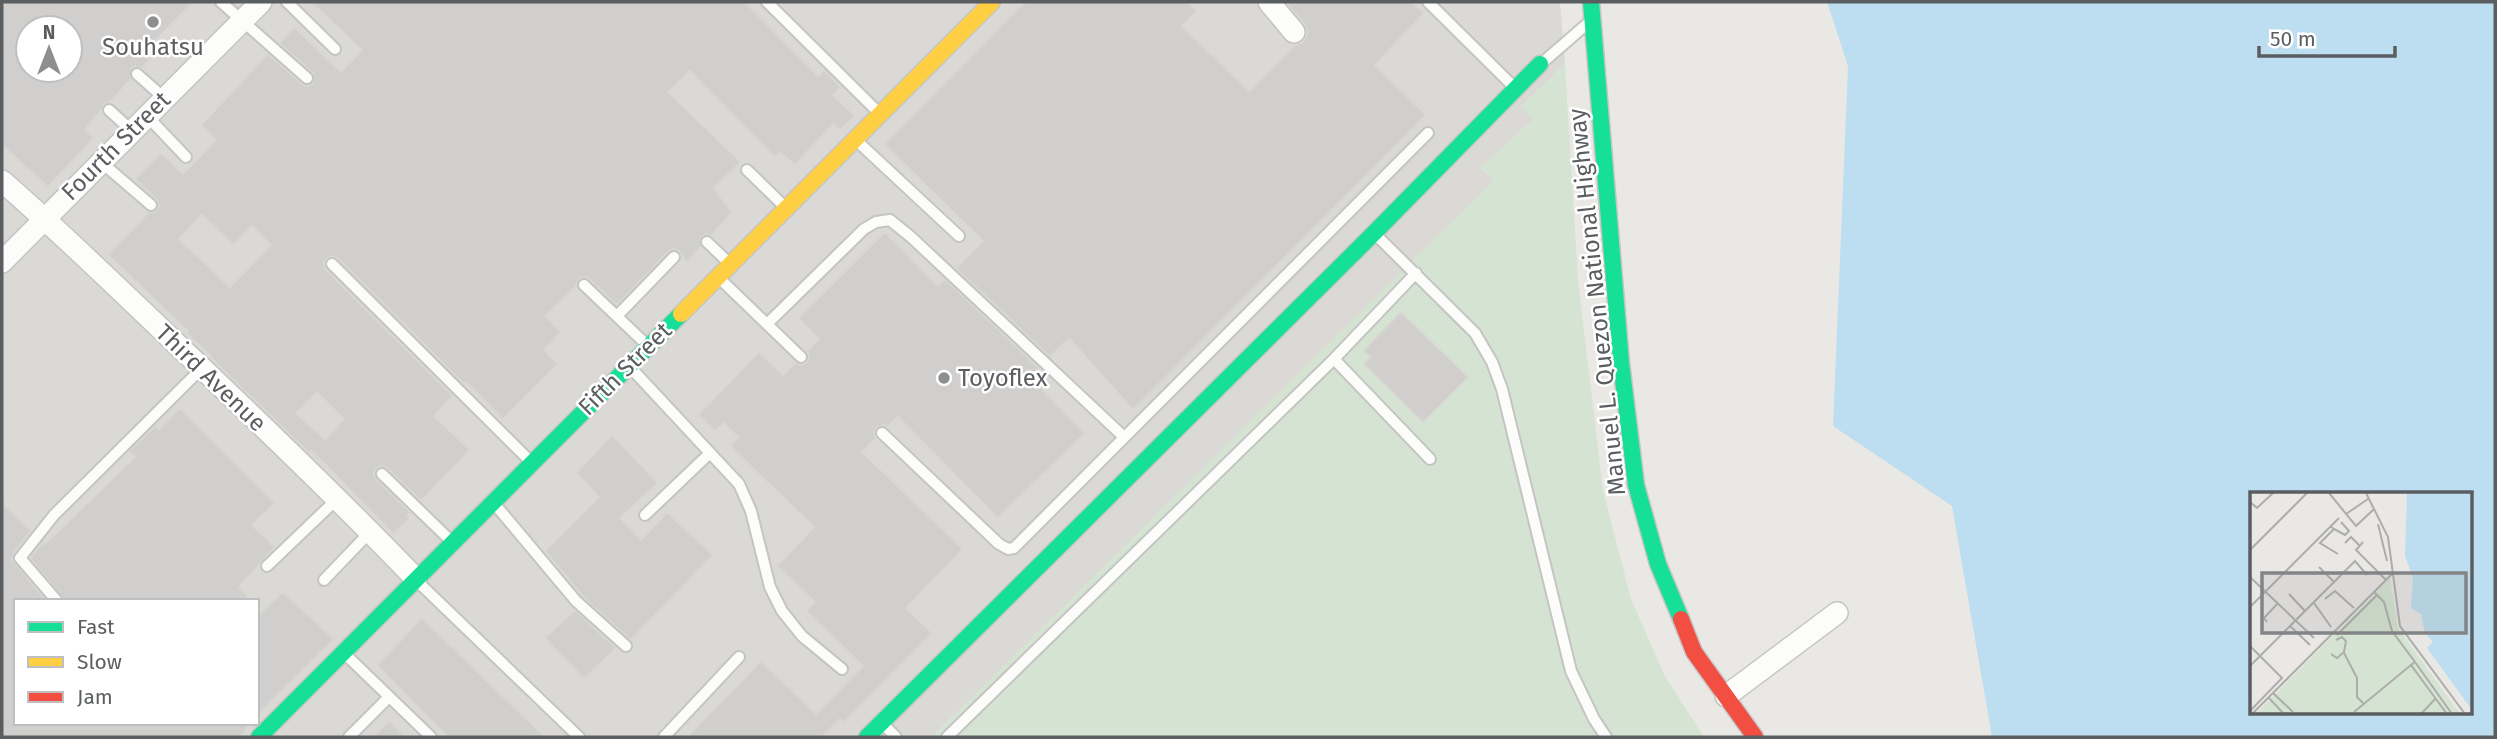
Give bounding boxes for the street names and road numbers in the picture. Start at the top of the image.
street label: Fourth Street [56,86,176,206]
street label: Manuel L. Quezon National Highway [1563,107,1631,497]
street label: Fifth Street [573,316,678,421]
street label: Third Avenue [150,319,272,437]

